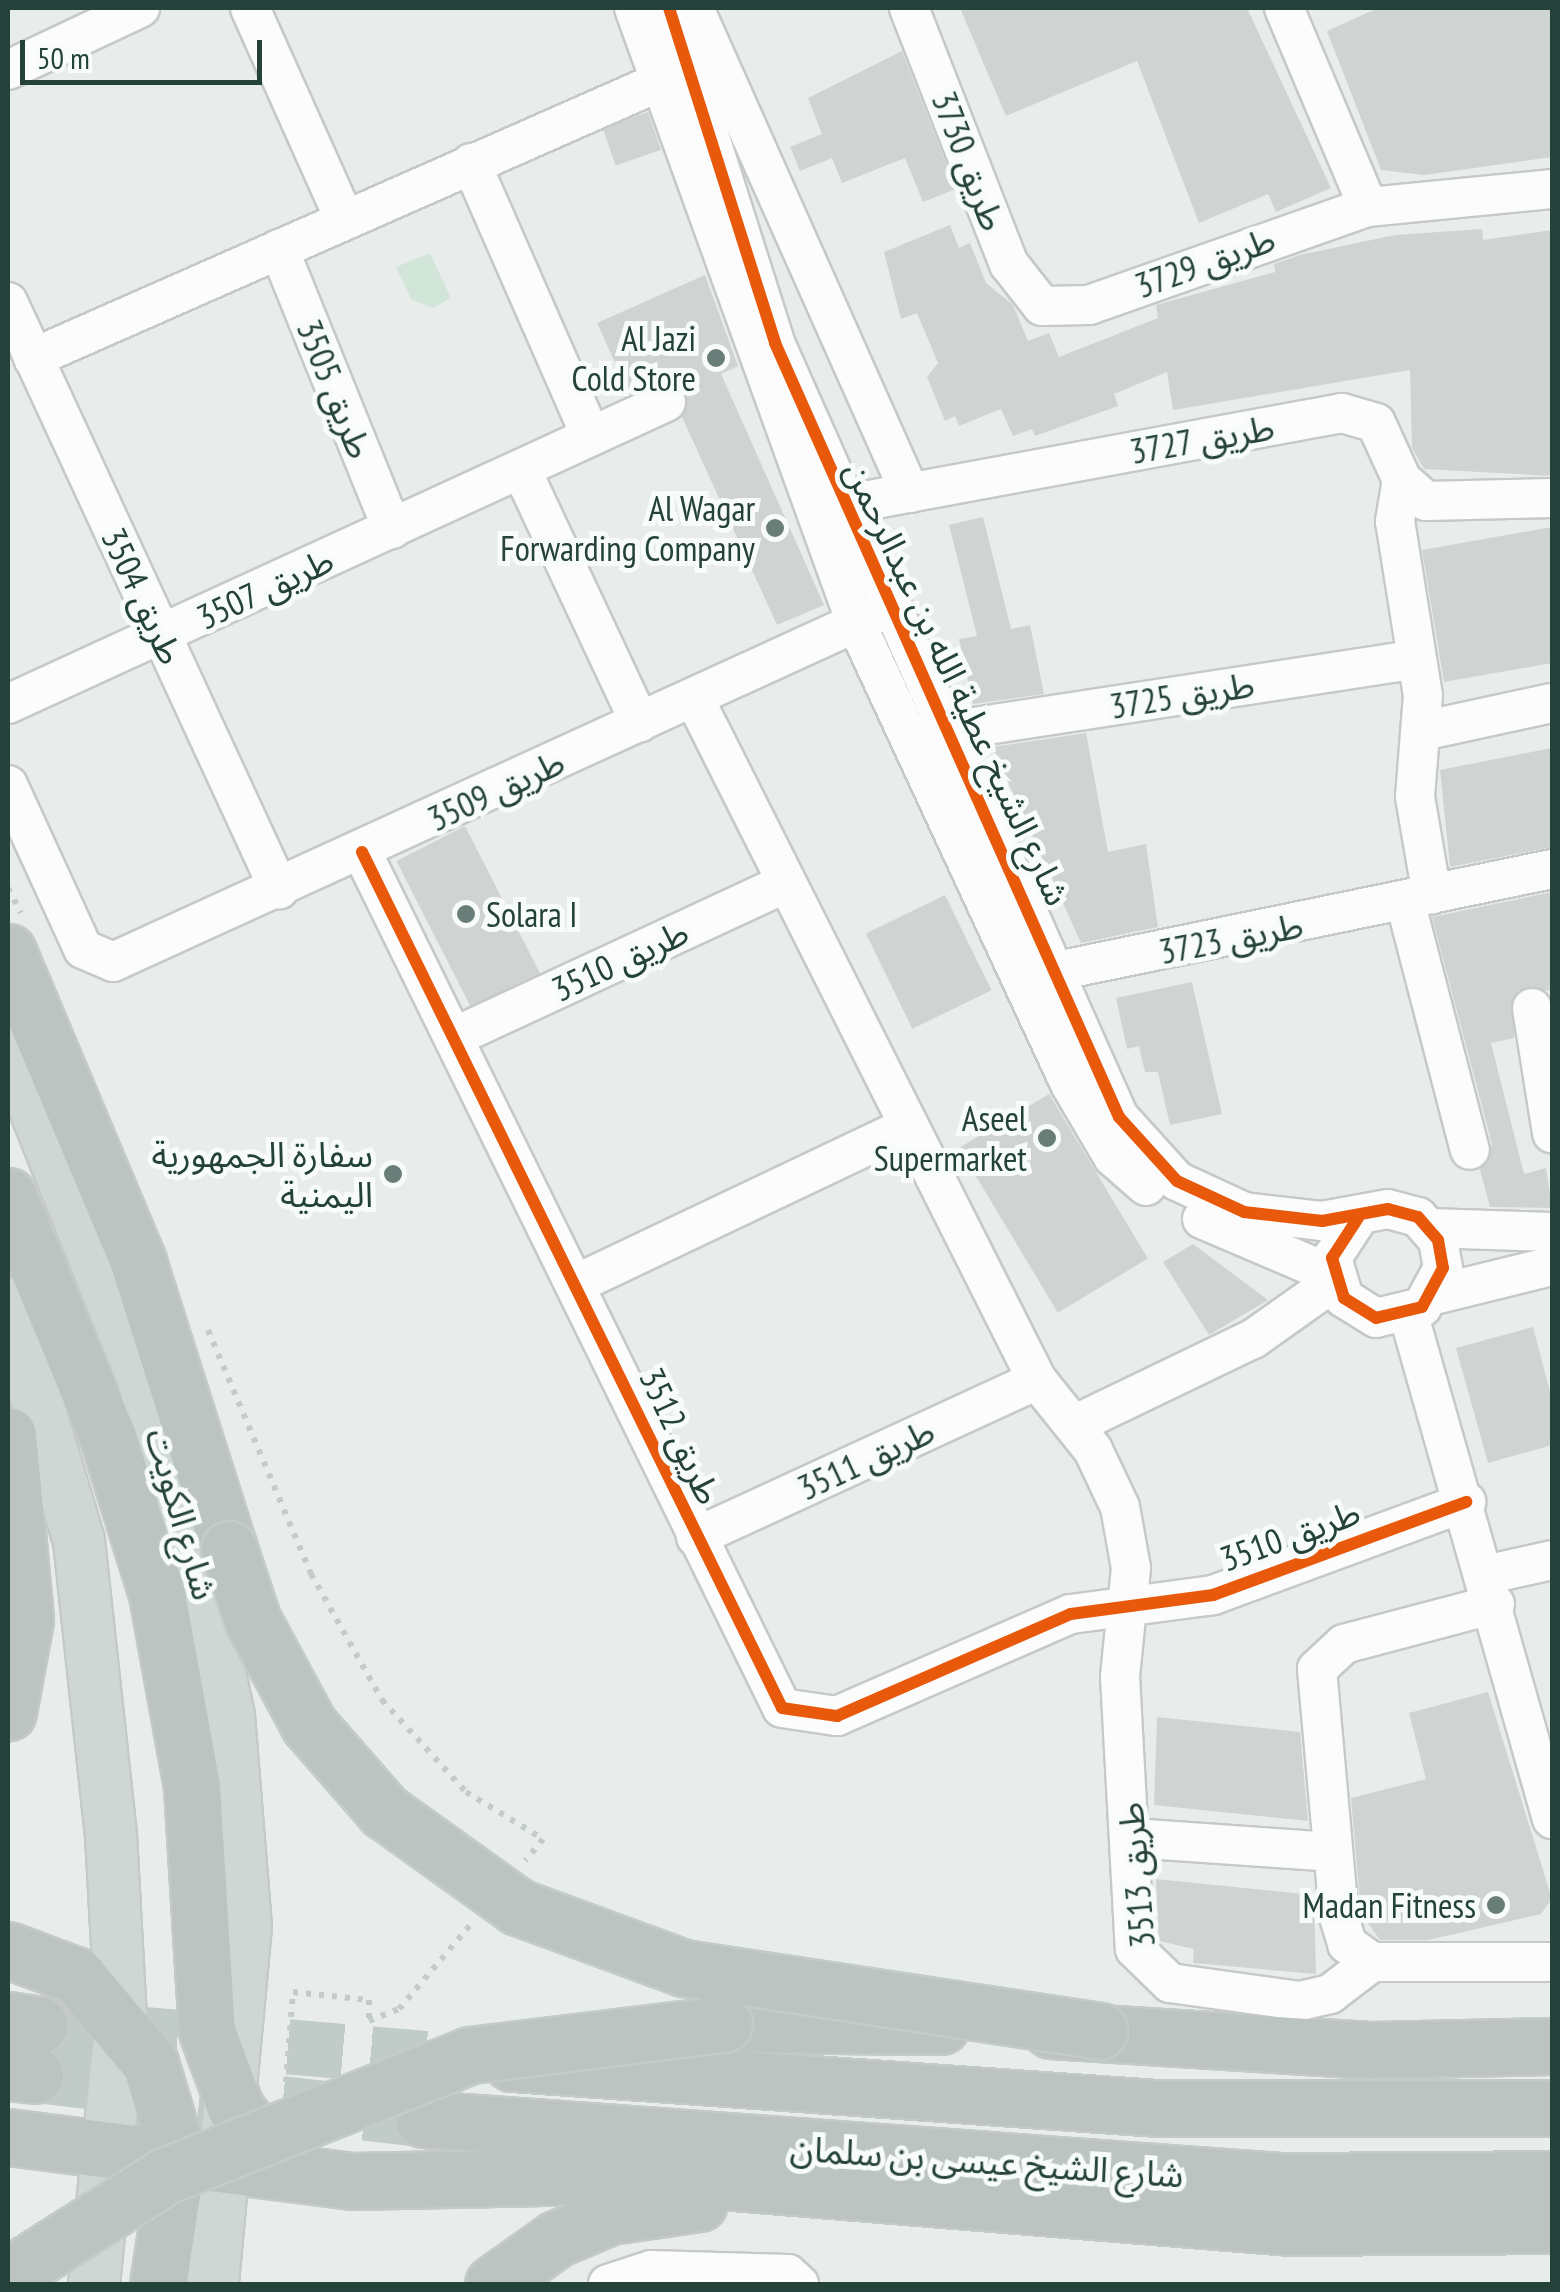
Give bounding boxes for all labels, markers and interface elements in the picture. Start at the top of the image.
scale bar [25,20,268,82]
text: 50 m [37,38,90,77]
street label: طريق 3730 [923,85,1015,237]
street label: طريق 3729 [1129,217,1281,307]
street label: طريق 3505 [288,314,382,464]
place label: Al Jazi Cold Store [572,317,696,399]
marker: Al Jazi Cold Store [705,347,727,369]
street label: طريق 3727 [1127,406,1277,472]
street label: شارع الشيخ عطية الله بن عبدالرحمن [836,454,1080,912]
place label: Al Wagar Forwarding Company [500,487,755,569]
marker: Al Wagar Forwarding Company [764,517,786,539]
street label: طريق 3504 [93,521,193,671]
street label: طريق 3507 [190,538,340,638]
street label: طريق 3725 [1107,663,1257,727]
street label: طريق 3509 [421,740,571,840]
place label: Solara I [486,893,577,935]
marker: Solara I [455,903,477,925]
street label: طريق 3723 [1155,903,1307,973]
street label: طريق 3510 [545,910,695,1010]
place label: Aseel Supermarket [874,1097,1027,1179]
marker: Aseel Supermarket [1036,1127,1058,1149]
place label: سفارة الجمهورية اليمنية [152,1133,373,1215]
marker: سفارة الجمهورية اليمنية [382,1163,404,1185]
street label: طريق 3512 [631,1361,731,1511]
street label: طريق 3511 [791,1409,941,1509]
street label: شارع الكويت [138,1424,226,1604]
street label: طريق 3510 [1214,1490,1366,1580]
street label: طريق 3513 [1109,1801,1163,1949]
place label: Madan Fitness [1303,1884,1476,1926]
marker: Madan Fitness [1485,1894,1507,1916]
street label: شارع الشيخ عيسى بن سلمان [789,2126,1185,2196]

